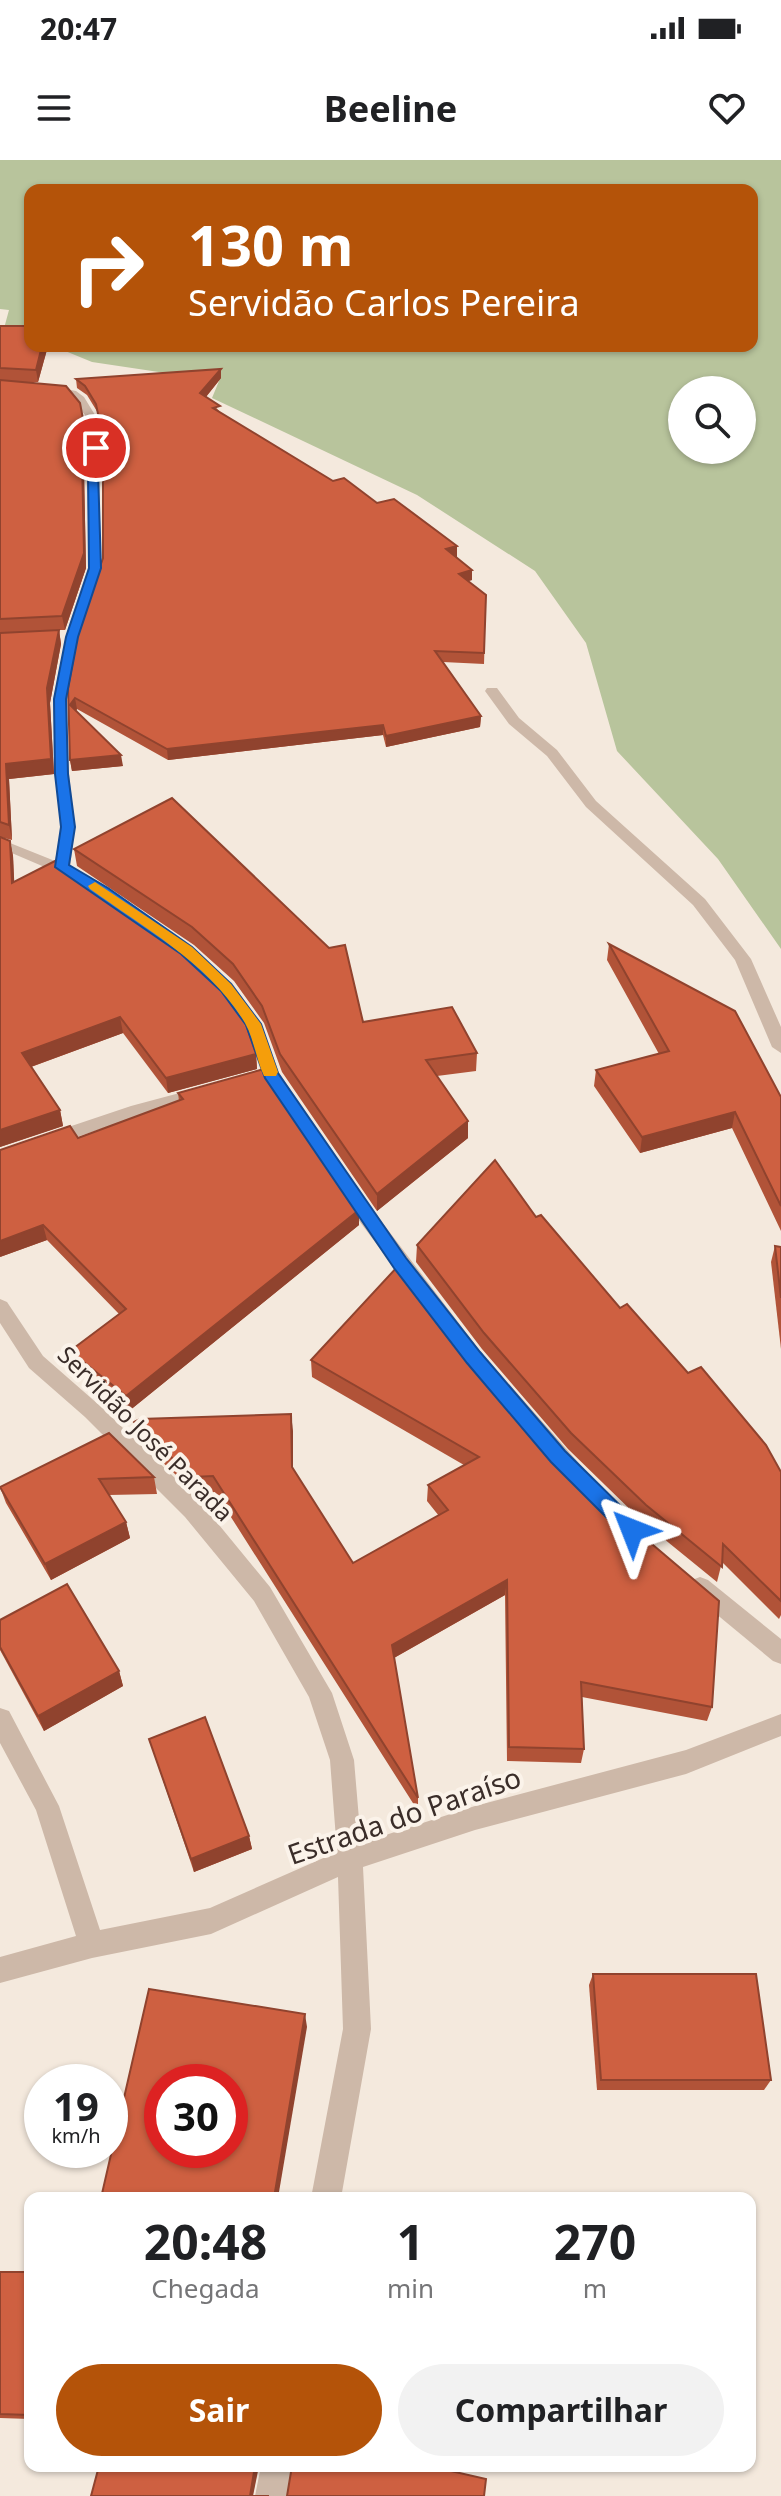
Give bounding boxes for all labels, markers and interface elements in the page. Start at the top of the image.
text: 20:47 [40,8,117,49]
text: Beeline [324,84,457,133]
icon: menu [32,86,76,130]
icon: heart [705,86,749,130]
text: 130 m [188,206,353,282]
icon: right [56,216,160,320]
text: Servidão Carlos Pereira [188,278,580,327]
map controls [668,376,756,464]
button: search [668,376,756,464]
pin [62,414,130,482]
icon: arrive [74,426,118,470]
street label: Servidão José Parada [51,1338,241,1528]
position arrow [590,1488,674,1572]
street label: Estrada do Paraíso [282,1757,526,1873]
speed limit sign: 30 [144,2064,248,2168]
text: 19 [53,2078,99,2133]
text: km/h [51,2122,101,2149]
text: 20:48 [144,2209,267,2274]
text: 1 [397,2209,424,2274]
text: 270 [554,2209,636,2274]
text: Chegada [151,2270,260,2306]
text: min [387,2270,434,2306]
text: m [583,2270,607,2306]
button: Sair [56,2364,382,2456]
button: Compartilhar [398,2364,724,2456]

